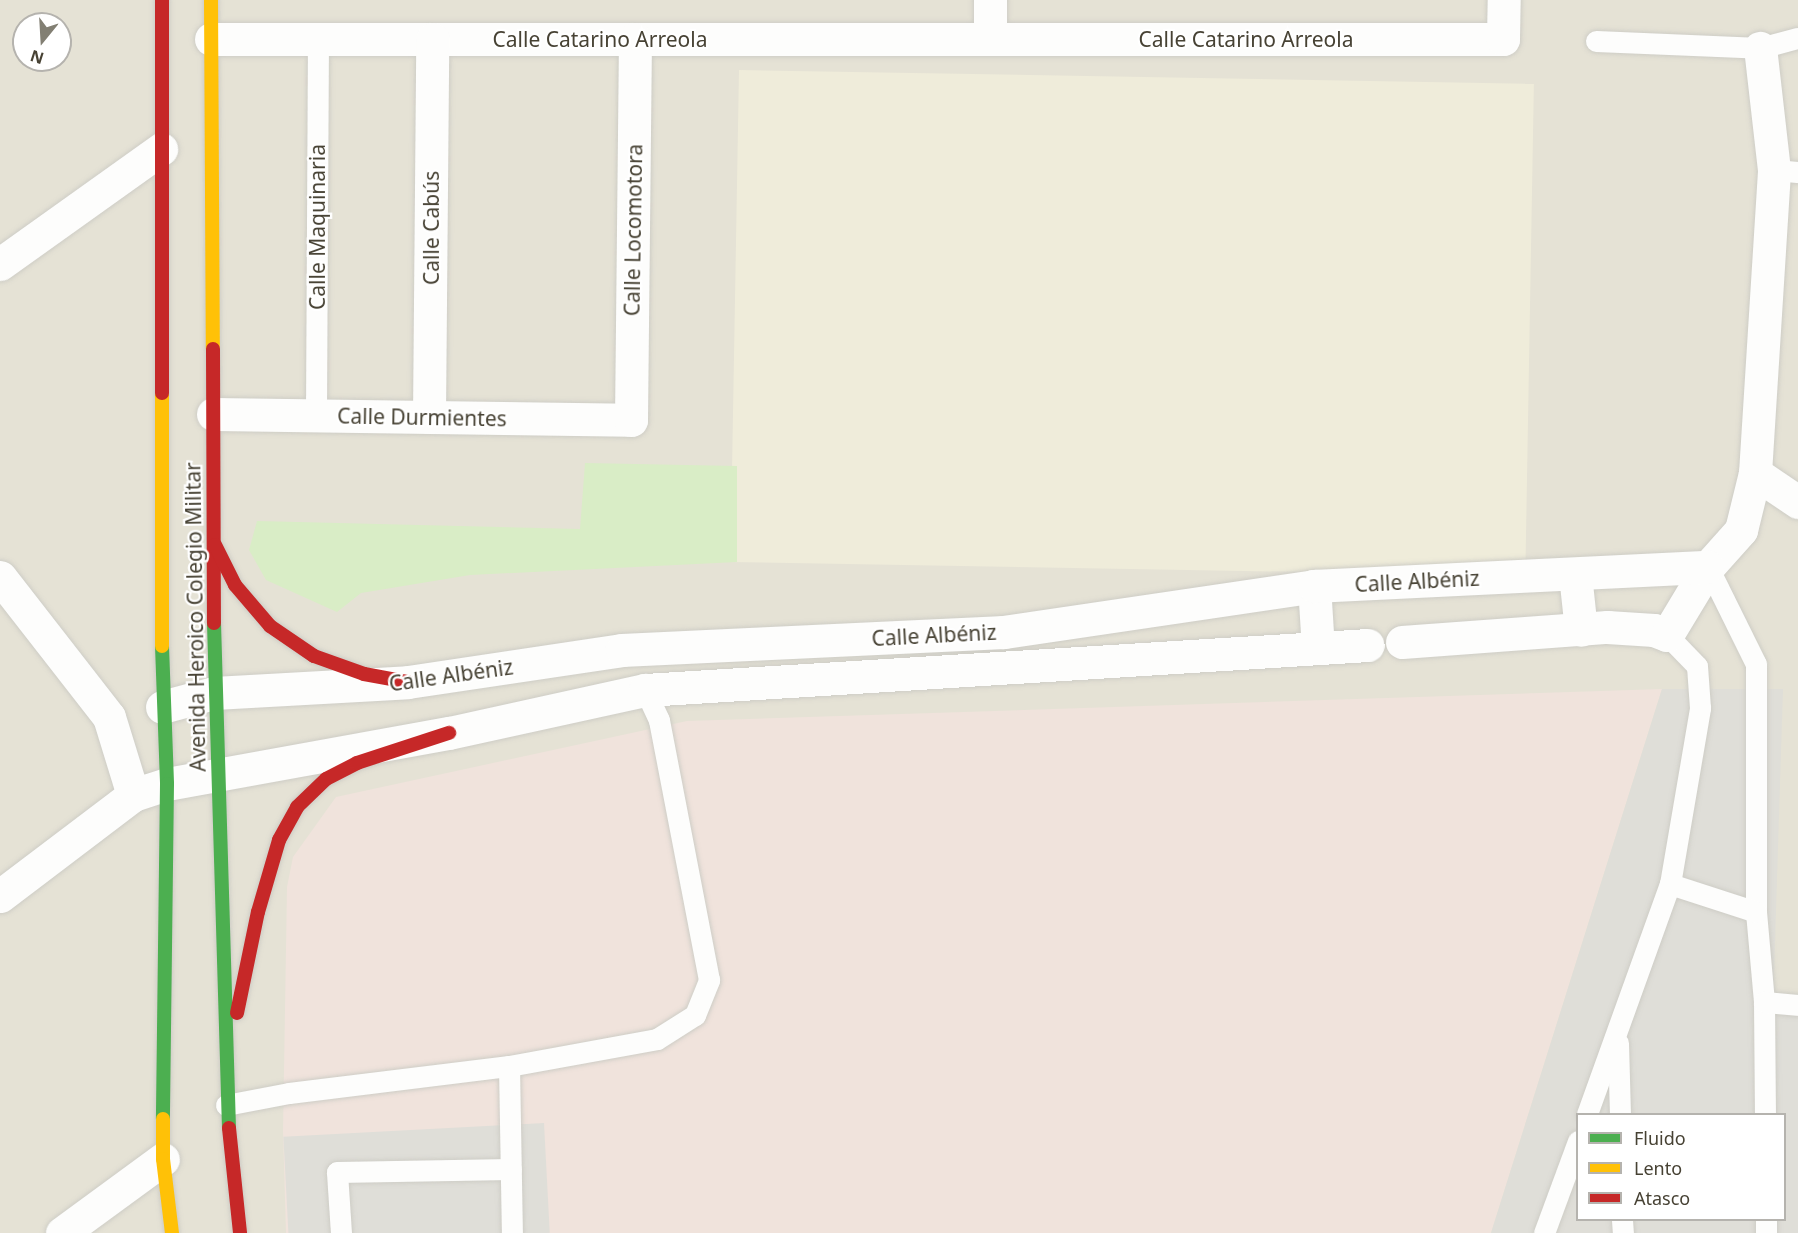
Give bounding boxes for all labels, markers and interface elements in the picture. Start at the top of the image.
north arrow [12,12,72,72]
street label: Calle Catarino Arreola [493,26,707,52]
street label: Calle Catarino Arreola [1139,26,1353,52]
text: N [27,45,47,70]
street label: Calle Maquinaria [304,144,330,310]
street label: Calle Locomotora [619,144,647,316]
street label: Calle Cabús [418,171,444,285]
street label: Calle Durmientes [337,403,507,431]
street label: Avenida Heroico Colegio Militar [180,462,210,772]
street label: Calle Albéniz [1354,565,1480,597]
street label: Calle Albéniz [871,619,997,651]
street label: Calle Albéniz [387,654,515,696]
legend [1576,1113,1786,1221]
text: Fluido [1634,1126,1686,1150]
text: Lento [1634,1156,1682,1180]
text: Atasco [1634,1186,1690,1210]

